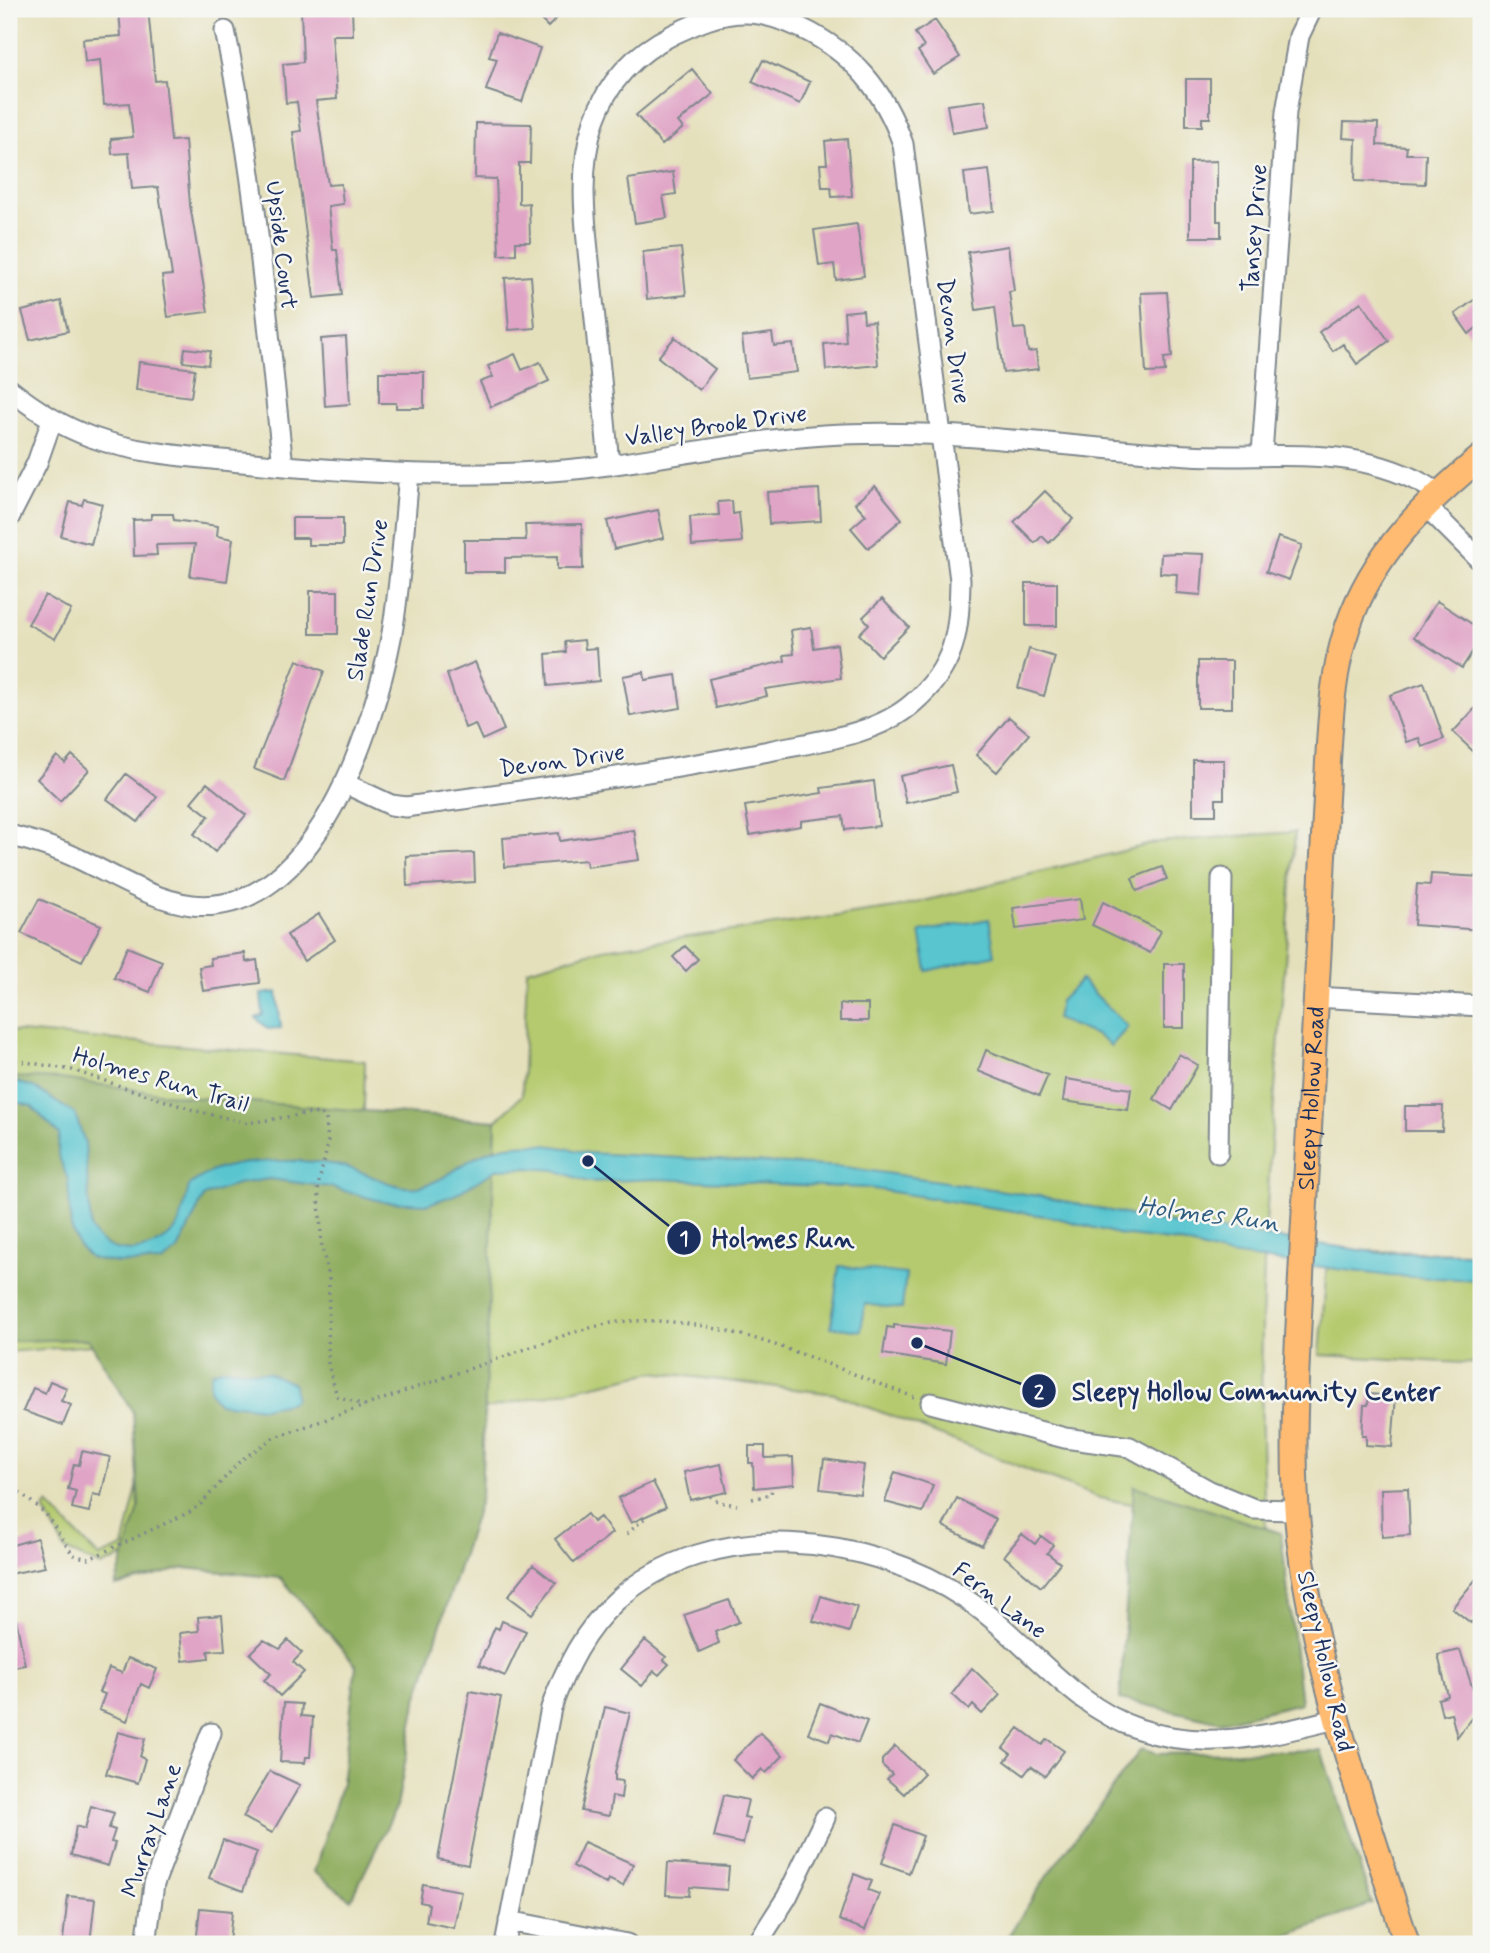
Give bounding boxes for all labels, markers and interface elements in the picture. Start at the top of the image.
street label: Tansey Drive [1236,163,1275,293]
street label: Upside Court [257,179,304,311]
street label: Devon Drive [928,276,977,406]
street label: Valley Brook Drive [623,398,809,455]
street label: Slade Run Drive [340,517,397,684]
street label: Devon Drive [497,737,627,786]
street label: Sleepy Hollow Road [1292,1005,1333,1191]
street label: Holmes Run Trail [69,1041,252,1120]
water label: Holmes Run [1136,1189,1282,1241]
callout: Holmes Run [667,1215,864,1262]
text: Holmes Run [712,1223,855,1257]
text: 1 [679,1225,689,1253]
callout: Sleepy Hollow Community Center [1022,1368,1455,1415]
text: Sleepy Hollow Community Center [1072,1376,1441,1410]
text: 2 [1034,1379,1045,1407]
street label: Fern Lane [946,1556,1052,1647]
street label: Sleepy Hollow Road [1289,1568,1360,1755]
street label: Murray Lane [115,1759,190,1902]

